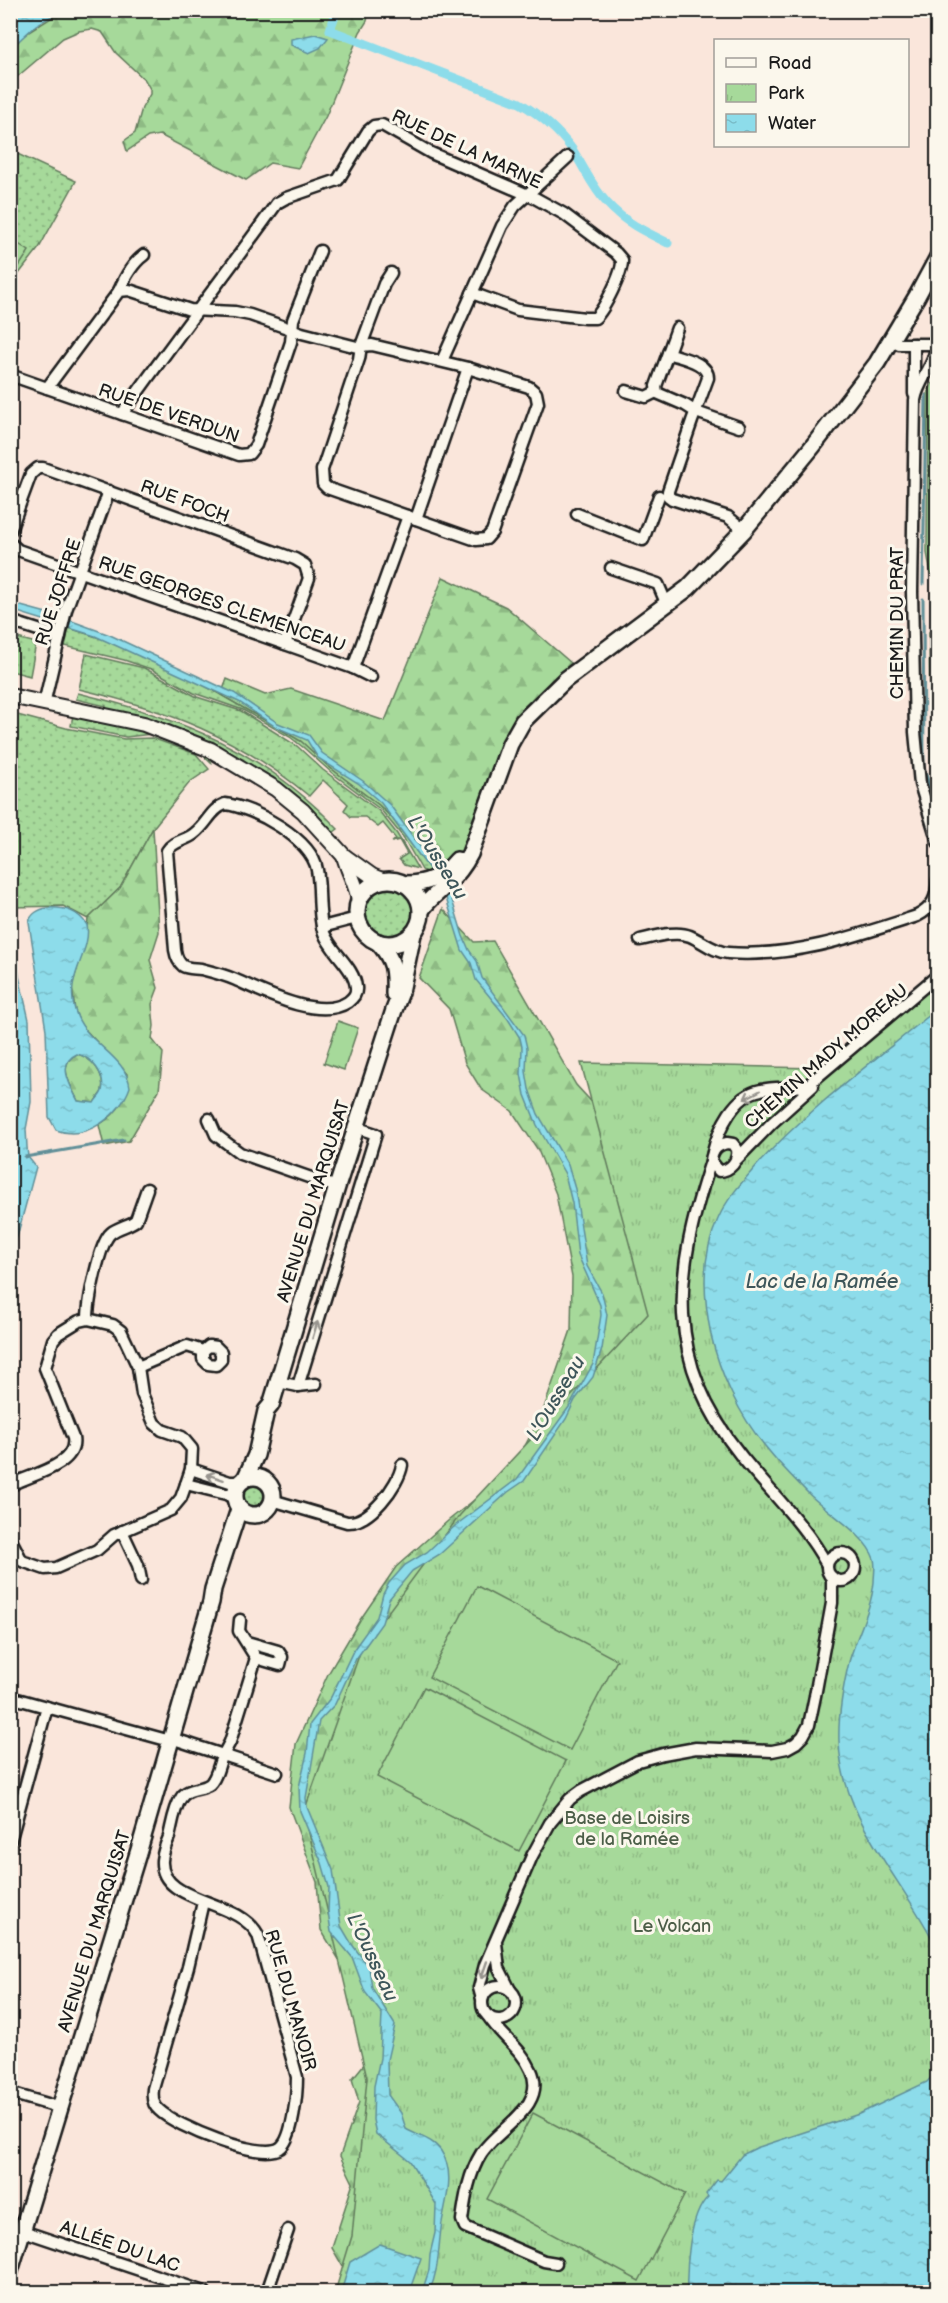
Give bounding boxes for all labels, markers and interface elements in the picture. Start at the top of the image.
legend [714,39,909,147]
text: Road [768,53,812,74]
text: Park [768,83,804,104]
street label: RUE DE LA MARNE [388,105,545,194]
text: Water [768,113,816,134]
street label: RUE DE VERDUN [96,380,242,447]
street label: RUE FOCH [138,476,232,527]
street label: RUE JOFFRE [31,536,86,648]
street label: CHEMIN DU PRAT [887,547,908,699]
street label: RUE GEORGES CLEMENCEAU [96,552,348,657]
water label: L'Ousseau [402,811,472,904]
street label: CHEMIN MADY MOREAU [740,980,912,1133]
one-way arrow [743,1089,761,1101]
street label: AVENUE DU MARQUISAT [273,1098,354,1305]
water label: Lac de la Ramée [746,1270,899,1294]
one-way arrow [310,1321,321,1340]
water label: L'Ousseau [521,1352,591,1445]
one-way arrow [206,1471,225,1482]
park label: Base de Loisirs de la Ramée [564,1808,690,1850]
street label: AVENUE DU MARQUISAT [54,1828,135,2035]
water label: L'Ousseau [341,1909,403,2005]
park label: Le Volcan [633,1916,711,1937]
street label: RUE DU MANOIR [260,1927,321,2073]
one-way arrow [478,1960,489,1979]
street label: ALLÉE DU LAC [57,2214,183,2277]

